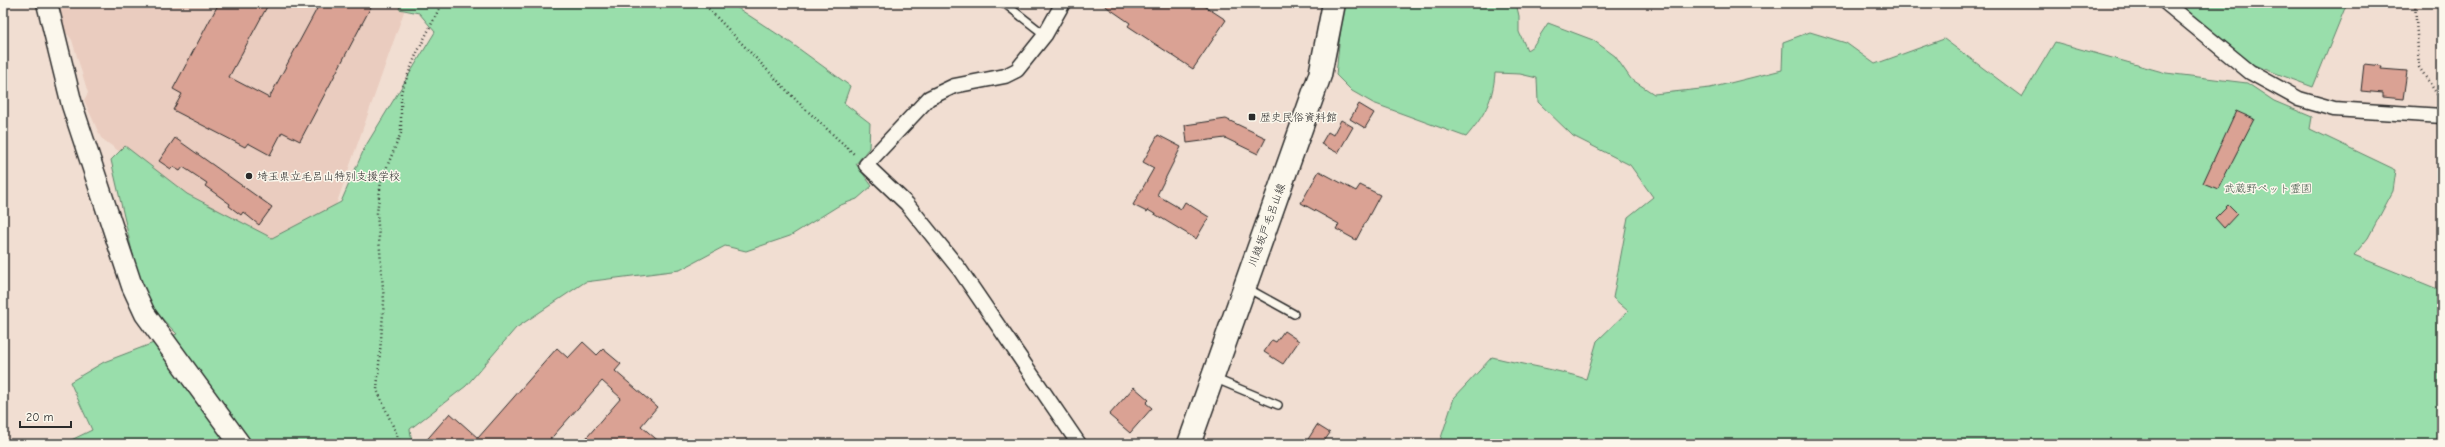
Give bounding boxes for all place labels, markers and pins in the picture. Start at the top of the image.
place label: 歴史民俗資料館 [1260,111,1337,124]
marker: 歴史民俗資料館 [1247,112,1257,122]
place label: 埼玉県立毛呂山特別支援学校 [257,170,400,183]
marker: 埼玉県立毛呂山特別支援学校 [244,171,254,181]

